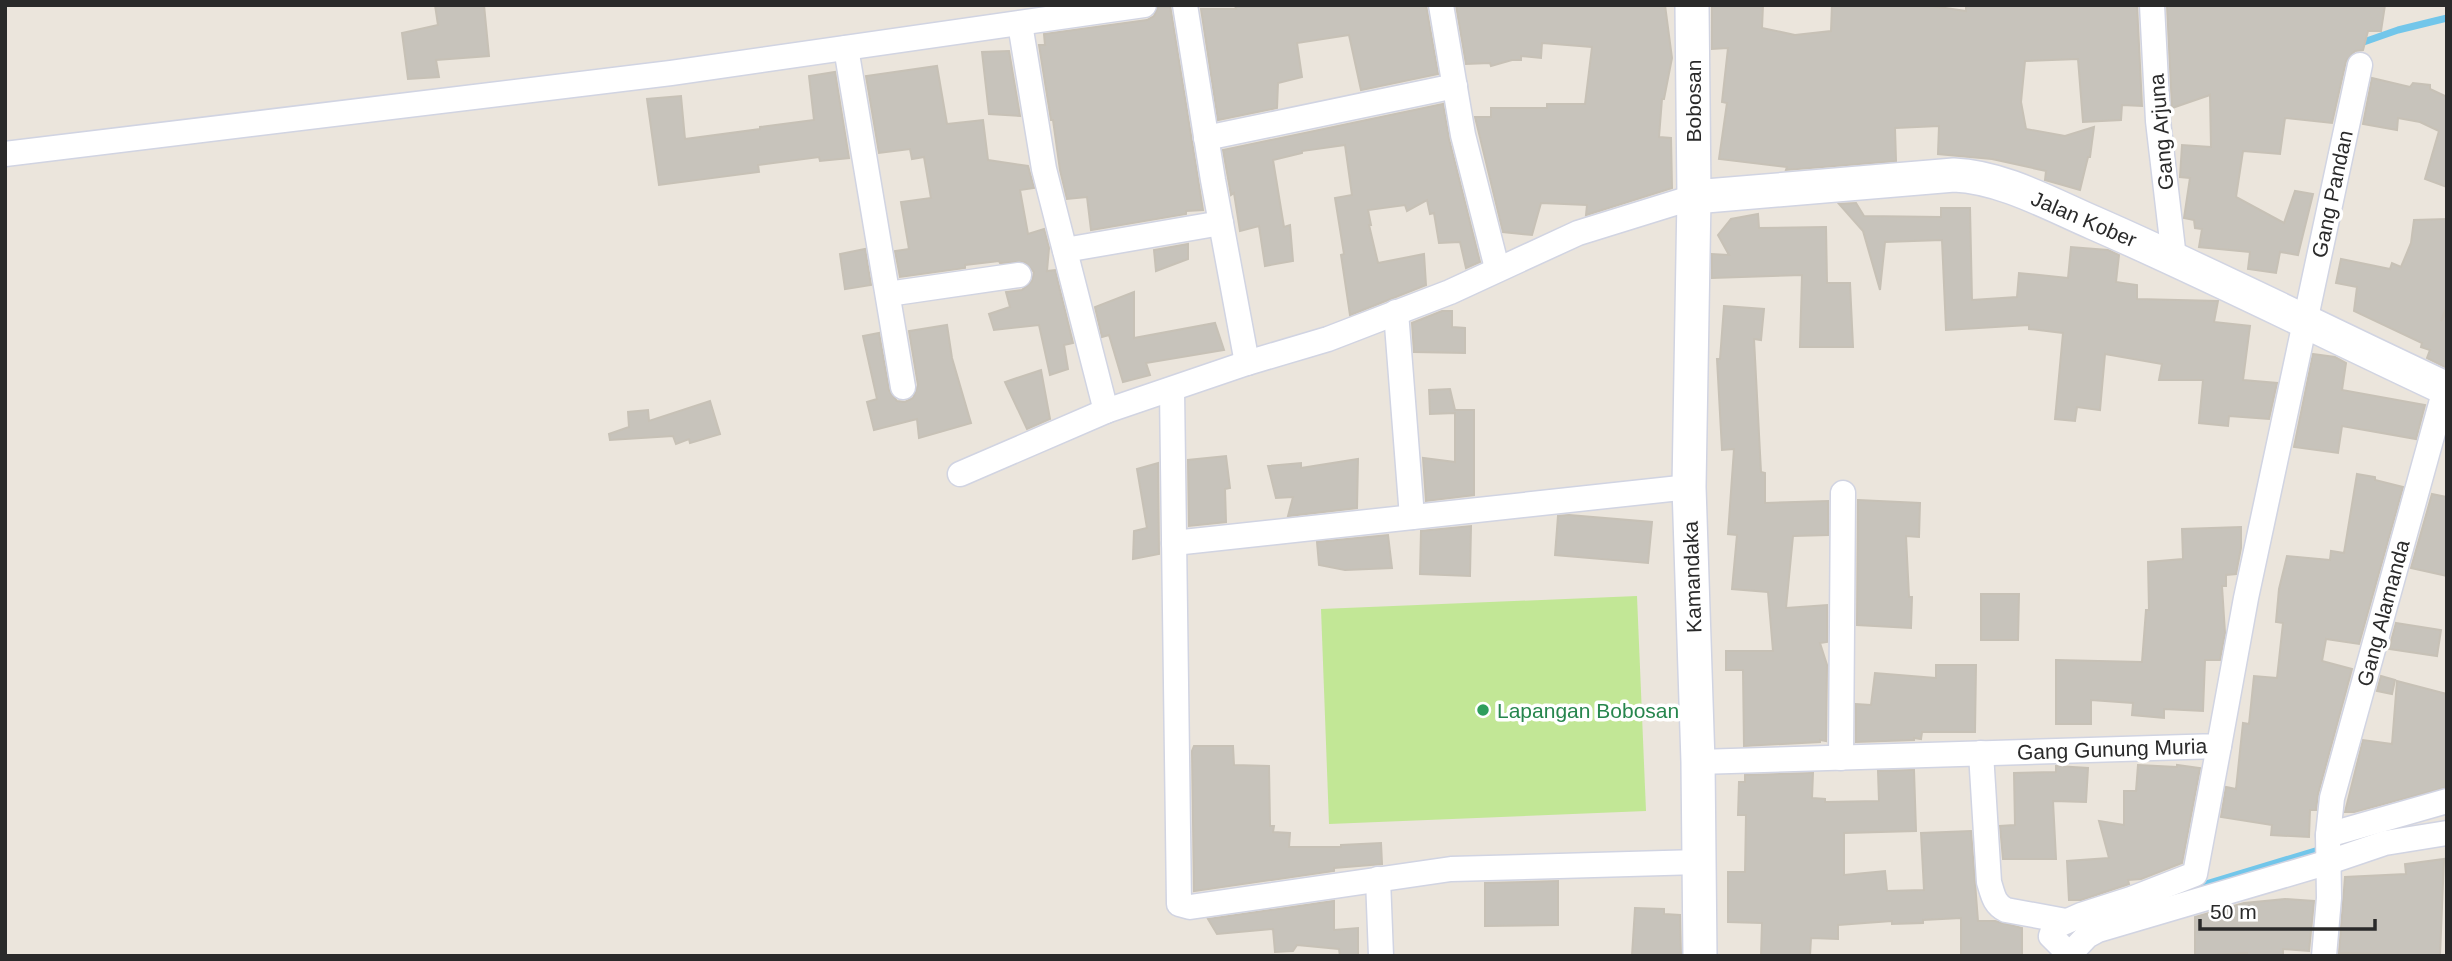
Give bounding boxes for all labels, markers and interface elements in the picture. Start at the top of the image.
street label: Bobosan [1682,60,1705,142]
street label: Gang Arjuna [2144,73,2178,191]
street label: Gang Pandan [2307,128,2357,260]
street label: Jalan Kober [2028,187,2140,251]
street label: Kamandaka [1679,520,1705,633]
street label: Gang Alamanda [2352,537,2414,689]
place label: Lapangan Bobosan [1497,699,1679,722]
marker: Lapangan Bobosan [1475,702,1491,718]
street label: Gang Gunung Muria [2017,734,2208,764]
scale bar [2200,888,2375,932]
text: 50 m [2210,900,2257,923]

